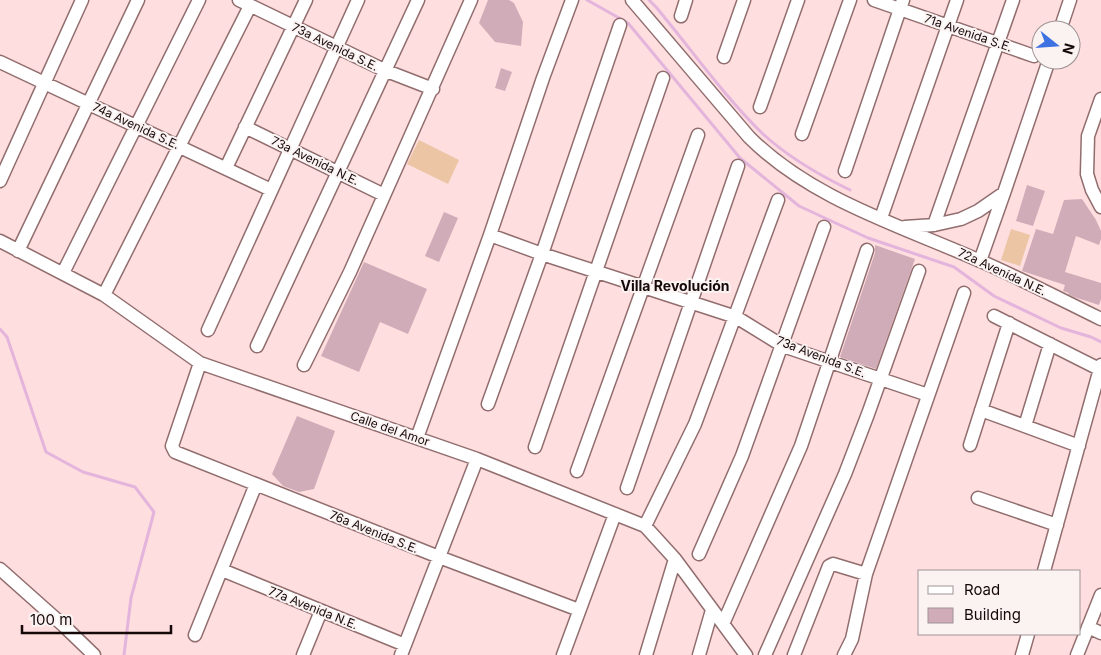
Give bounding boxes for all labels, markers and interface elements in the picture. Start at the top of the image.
street label: 71a Avenida S.E. [922,10,1014,55]
street label: 73a Avenida S.E. [290,19,381,74]
north arrow [1031,20,1081,70]
text: N [1059,41,1079,57]
street label: 74a Avenida S.E. [90,99,182,152]
street label: 73a Avenida N.E. [269,133,362,188]
street label: 72a Avenida N.E. [956,245,1049,299]
district label: Villa Revolución [621,277,729,294]
street label: 73a Avenida S.E. [774,333,868,380]
street label: Calle del Amor [349,408,432,449]
street label: 76a Avenida S.E. [328,507,421,556]
legend [918,570,1081,635]
text: Road [964,580,1000,599]
street label: 77a Avenida N.E. [266,583,360,632]
scale bar [22,602,171,634]
text: Building [964,605,1021,624]
text: 100 m [30,610,72,629]

